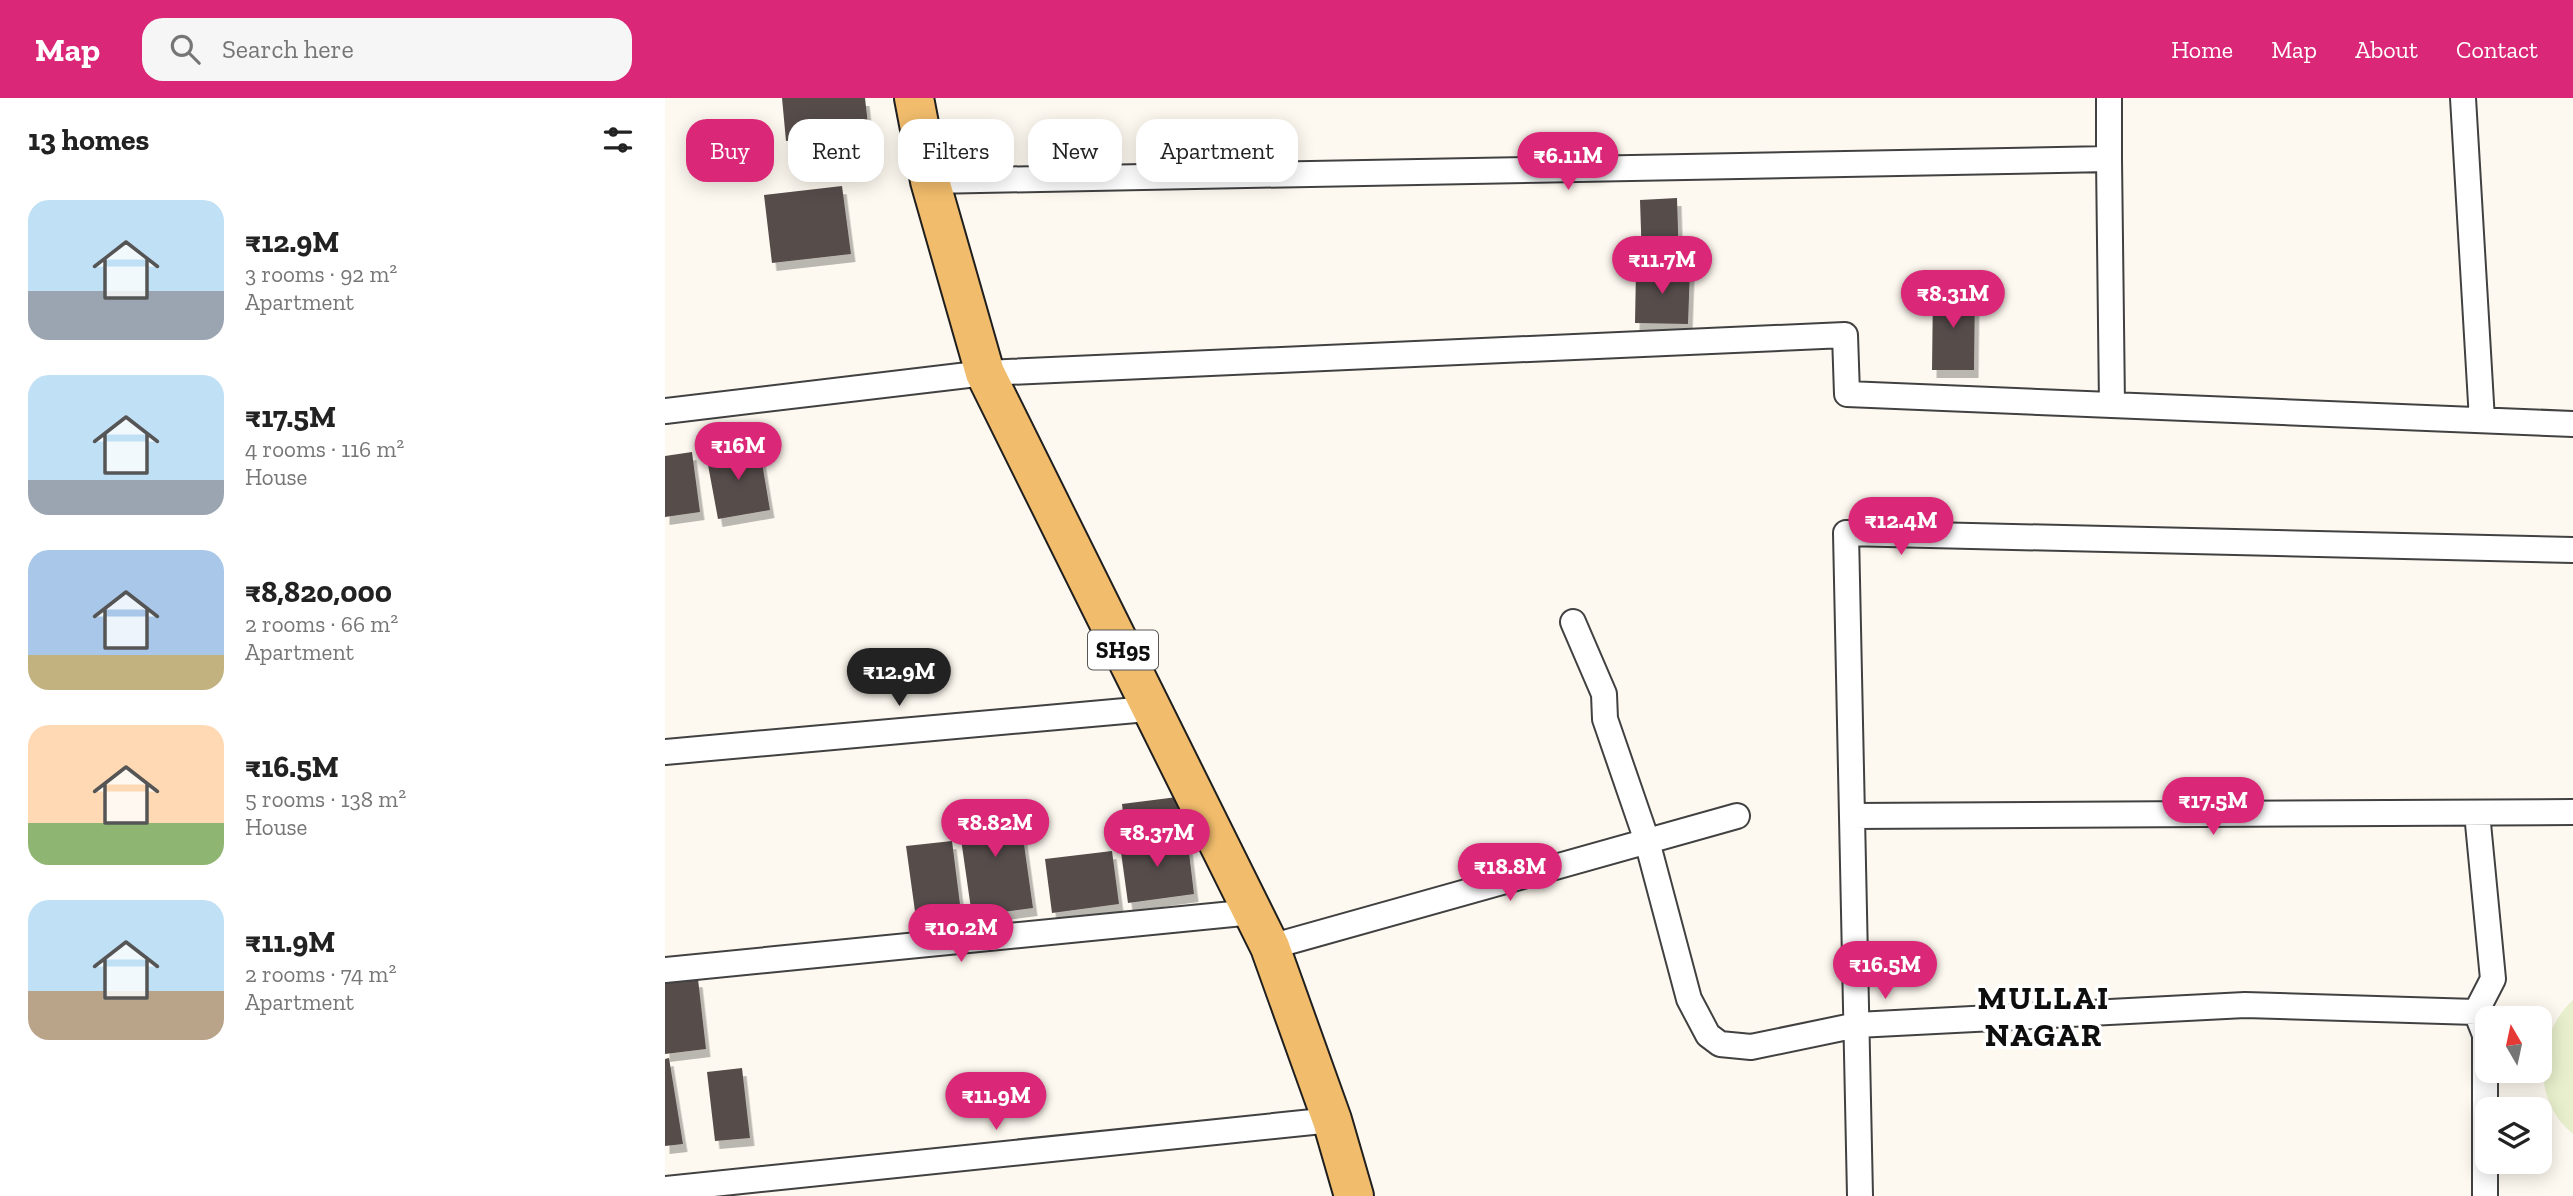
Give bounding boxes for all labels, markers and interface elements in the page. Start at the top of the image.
search box [142,18,632,81]
text: Map [35,30,100,69]
icon: search [166,30,204,68]
text: Search here [222,33,354,65]
text: Home [2171,35,2233,64]
text: Map [2271,35,2317,64]
text: About [2355,35,2418,64]
text: Contact [2456,35,2538,64]
chip: Buy [686,119,774,182]
chip: Rent [788,119,884,182]
chip: Filters [898,119,1014,182]
chip: New [1028,119,1122,182]
chip: Apartment [1136,119,1298,182]
icon: filters [599,121,637,159]
text: 13 homes [28,122,149,158]
pin: ₹6.11M [1511,132,1625,192]
text: ₹6.11M [1533,141,1603,169]
text: ₹12.9M [245,224,339,260]
icon: home [84,228,168,312]
pin: ₹11.7M [1605,236,1719,296]
text: ₹11.7M [1628,245,1696,273]
text: 3 rooms · 92 m² [245,260,397,288]
pin: ₹8.31M [1896,271,2010,330]
text: ₹8.31M [1917,279,1989,307]
text: Apartment [245,288,354,316]
text: ₹17.5M [245,399,336,435]
icon: home [84,403,168,487]
pin: ₹16M [697,422,779,482]
text: ₹16M [711,431,765,459]
text: 4 rooms · 116 m² [245,435,404,463]
text: House [245,463,307,491]
pin: ₹12.4M [1844,498,1958,557]
text: ₹12.4M [1864,506,1938,534]
text: ₹8,820,000 [245,574,392,610]
icon: home [84,578,168,662]
text: 2 rooms · 66 m² [245,610,398,638]
road number: SH95 [1088,630,1158,670]
text: Apartment [245,638,354,666]
pin: ₹12.9M [842,648,956,708]
text: ₹12.9M [863,657,935,685]
text: ₹16.5M [245,749,339,785]
icon: home [84,753,168,837]
pin: ₹17.5M [2156,778,2270,837]
text: 5 rooms · 138 m² [245,785,406,813]
text: ₹17.5M [2178,786,2248,814]
pin: ₹8.82M [938,800,1052,859]
text: ₹8.82M [957,808,1033,836]
pin: ₹8.37M [1100,810,1214,869]
text: House [245,813,307,841]
text: ₹8.37M [1120,818,1194,846]
pin: ₹18.8M [1453,844,1567,903]
text: ₹18.8M [1474,852,1546,880]
pin: ₹10.2M [904,904,1018,964]
text: ₹10.2M [924,913,998,941]
text: ₹11.9M [245,924,335,960]
icon: home [84,928,168,1012]
pin: ₹16.5M [1828,942,1942,1001]
text: ₹16.5M [1849,950,1921,978]
text: 2 rooms · 74 m² [245,960,396,988]
district label: MULLAI NAGAR [1978,979,2110,1054]
text: Apartment [245,988,354,1016]
north arrow [2475,1006,2551,1083]
map controls [2475,1006,2552,1174]
pin: ₹11.9M [939,1072,1053,1132]
text: ₹11.9M [961,1081,1031,1109]
button: layers [2475,1097,2552,1174]

